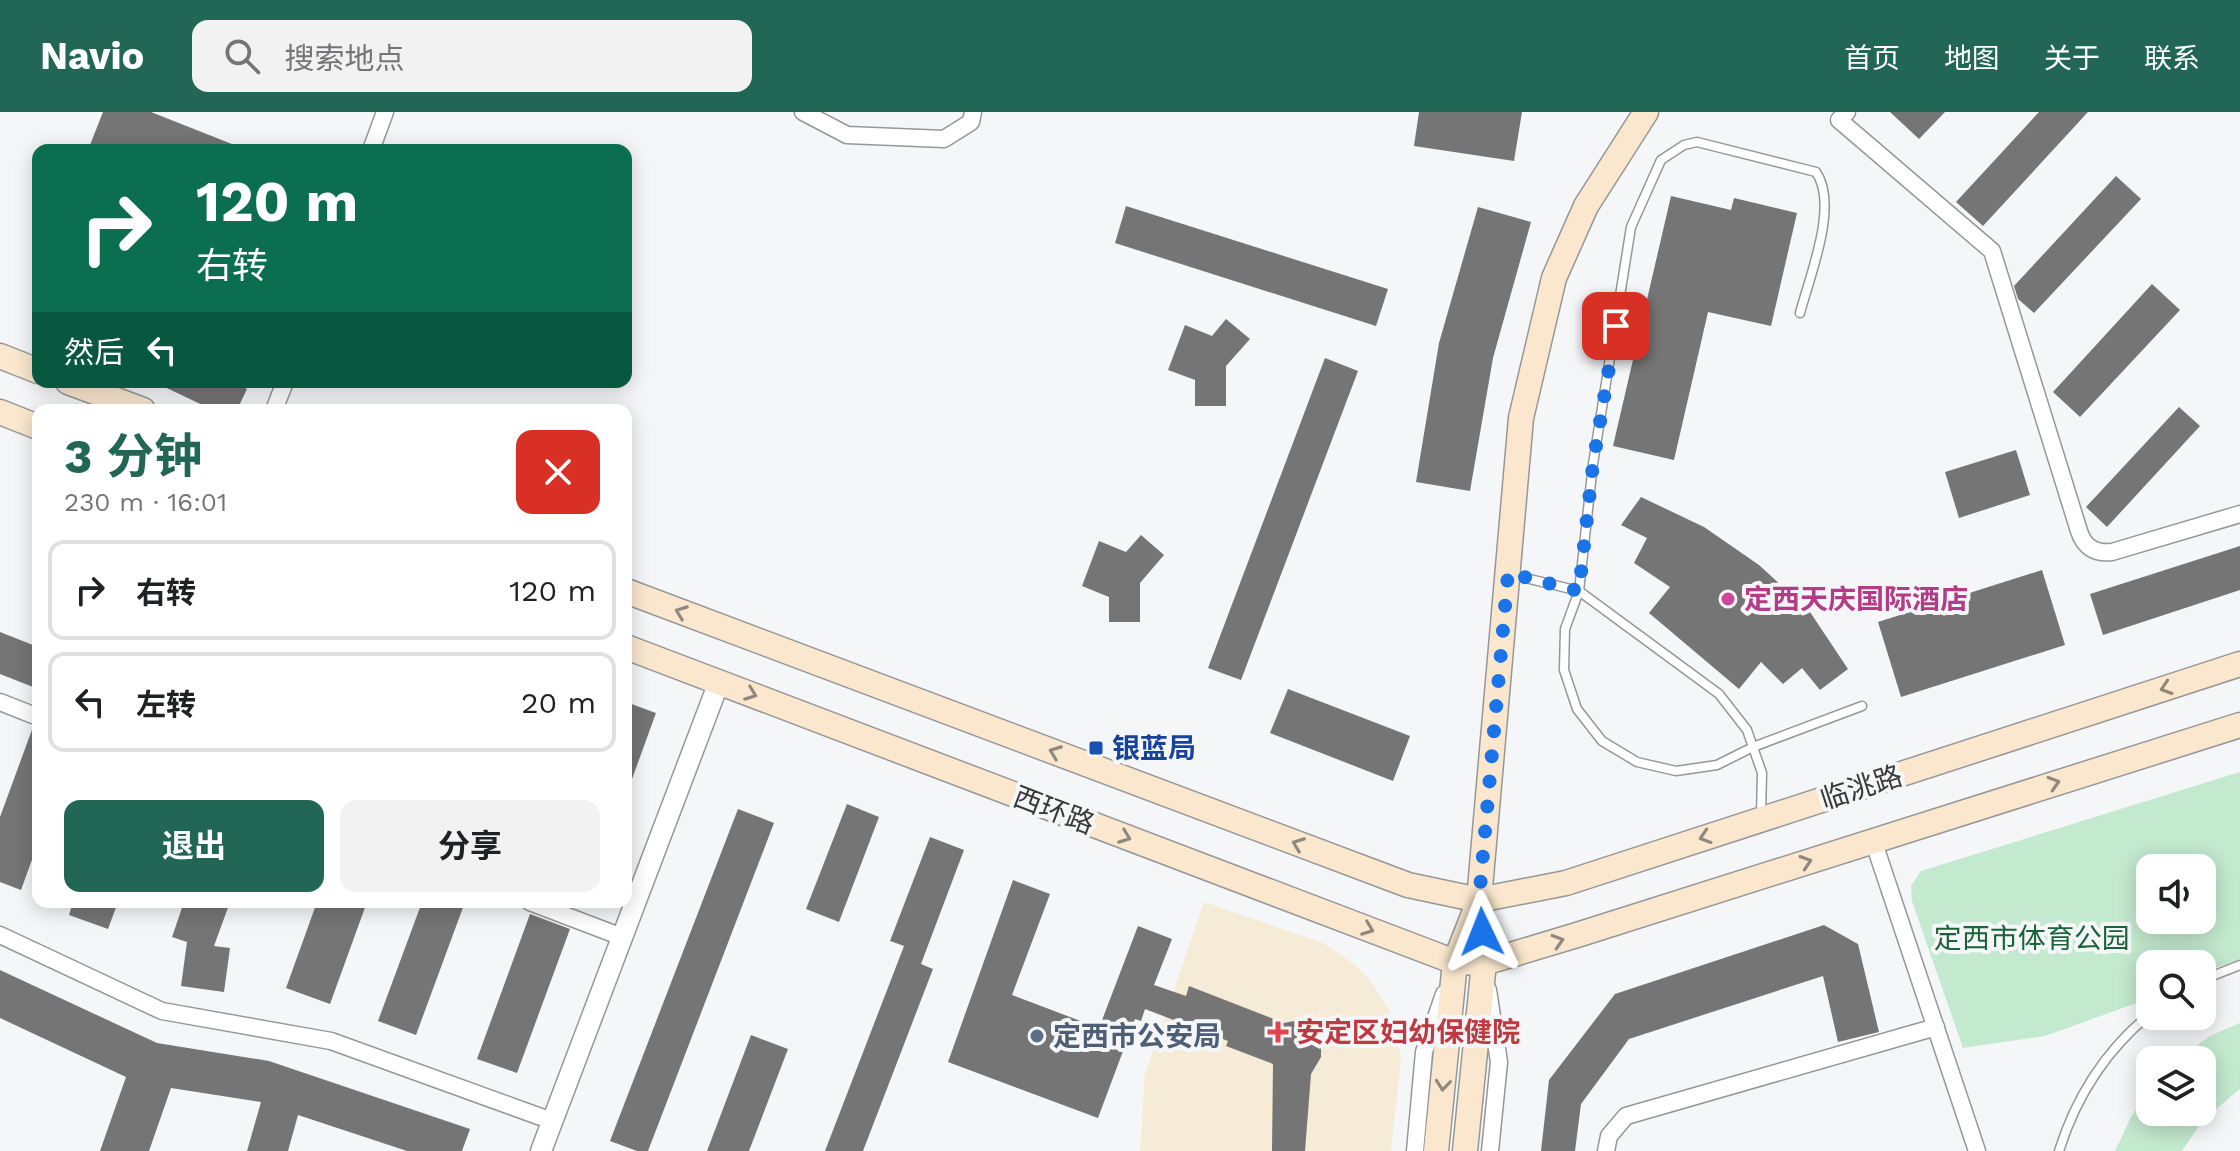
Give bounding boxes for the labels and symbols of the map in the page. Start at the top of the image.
pin [1582,292,1650,360]
place label: 定西天庆国际酒店 [1744,583,1968,616]
marker: 定西天庆国际酒店 [1719,590,1737,608]
one-way arrow [674,605,688,622]
one-way arrow [2159,679,2173,695]
one-way arrow [743,684,757,701]
place label: 银蓝局 [1112,732,1196,765]
marker: 银蓝局 [1087,739,1105,757]
one-way arrow [1049,746,1063,762]
street label: 临洮路 [1816,759,1906,816]
one-way arrow [2046,777,2060,793]
street label: 西环路 [1009,780,1099,841]
one-way arrow [1117,827,1131,844]
one-way arrow [1699,828,1713,844]
one-way arrow [1292,837,1306,854]
one-way arrow [1799,855,1813,871]
position arrow [1440,890,1524,974]
one-way arrow [1360,919,1374,936]
park label: 定西市体育公园 [1934,922,2130,955]
one-way arrow [1551,934,1565,950]
place label: 安定区妇幼保健院 [1296,1016,1520,1049]
place label: 定西市公安局 [1053,1020,1221,1053]
marker: 安定区妇幼保健院 [1267,1021,1289,1043]
marker: 定西市公安局 [1028,1027,1046,1045]
one-way arrow [1434,1079,1451,1092]

